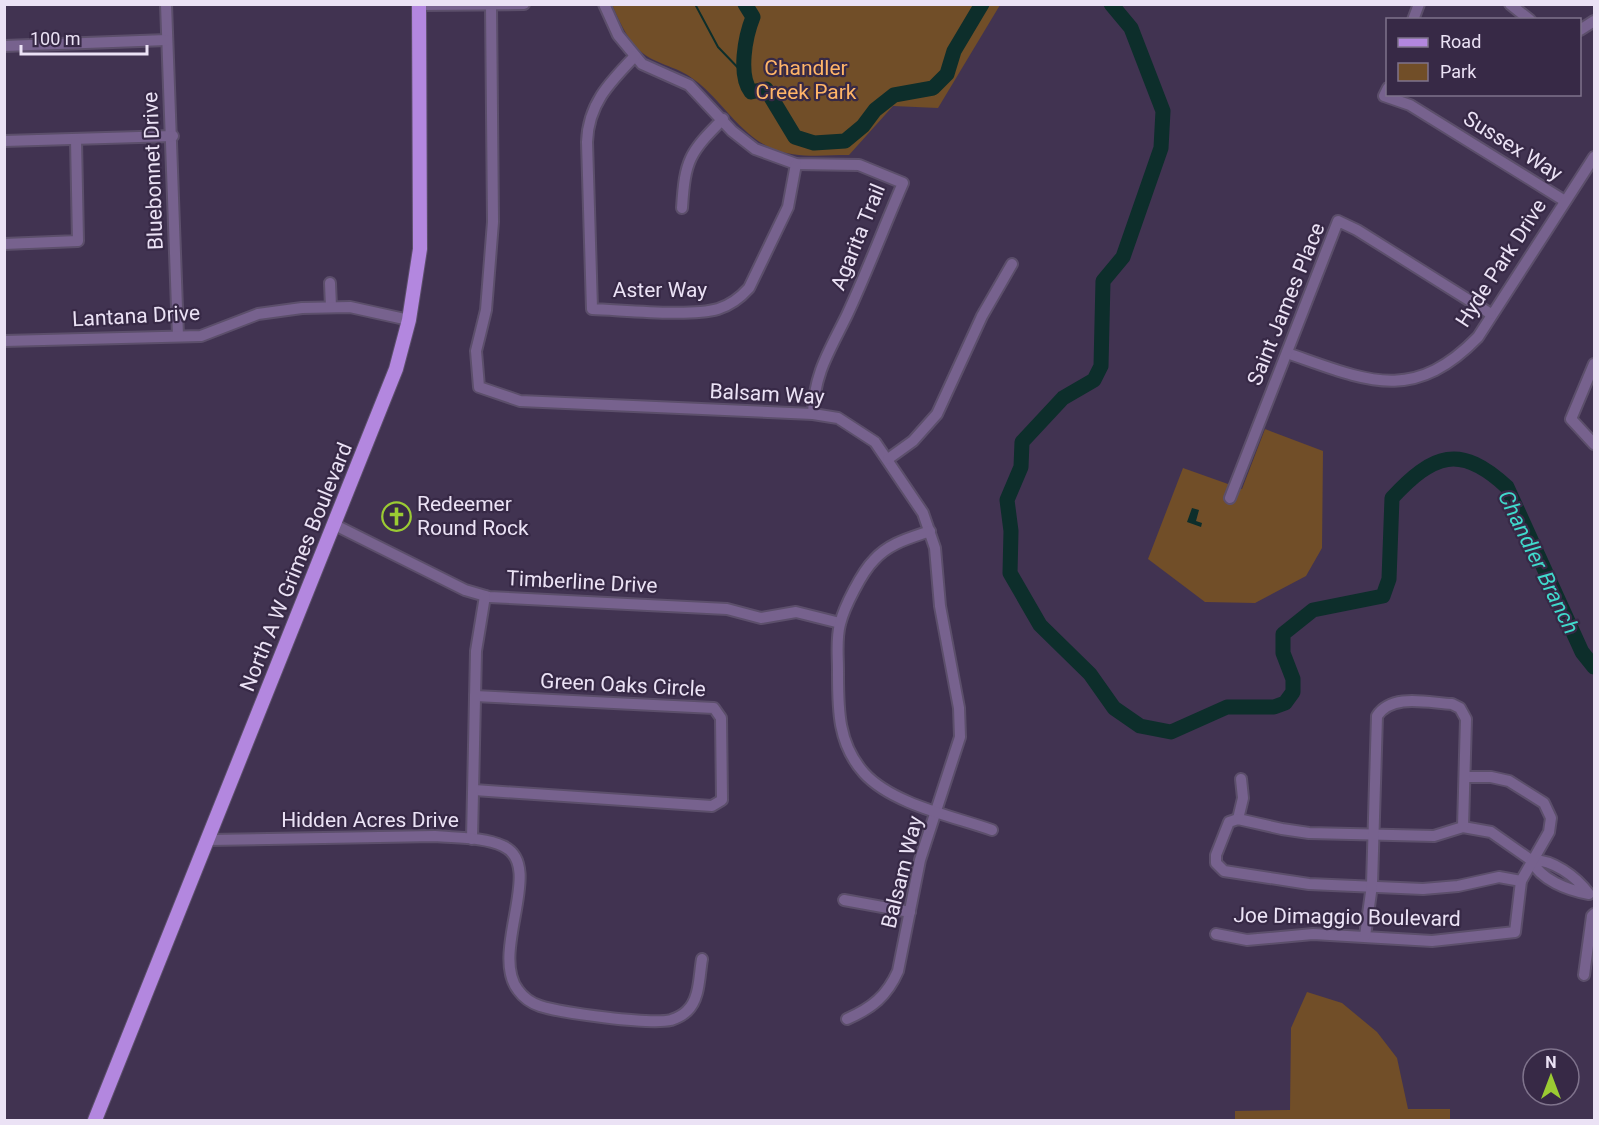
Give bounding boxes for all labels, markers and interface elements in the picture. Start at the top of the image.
scale bar [21,18,147,56]
legend [1386,18,1581,96]
text: 100 m [30,28,81,49]
text: Road [1440,31,1481,52]
park label: Chandler Creek Park [755,56,857,104]
text: Park [1440,61,1477,82]
street label: Bluebonnet Drive [138,91,168,251]
street label: Sussex Way [1459,106,1567,186]
street label: Agarita Trail [826,180,890,294]
street label: Hyde Park Drive [1451,195,1551,331]
street label: Saint James Place [1242,219,1330,389]
street label: Aster Way [613,278,707,302]
street label: Lantana Drive [71,301,201,331]
street label: Balsam Way [709,379,825,409]
street label: North A W Grimes Boulevard [235,439,357,695]
water label: Chandler Branch [1493,486,1584,638]
place label: Redeemer Round Rock [417,492,529,540]
church icon: Redeemer Round Rock [380,500,412,532]
street label: Timberline Drive [506,566,658,598]
street label: Green Oaks Circle [540,669,706,701]
street label: Hidden Acres Drive [281,808,459,832]
street label: Balsam Way [876,813,928,931]
street label: Joe Dimaggio Boulevard [1233,903,1461,931]
north arrow [1521,1047,1581,1107]
text: N [1545,1053,1557,1072]

